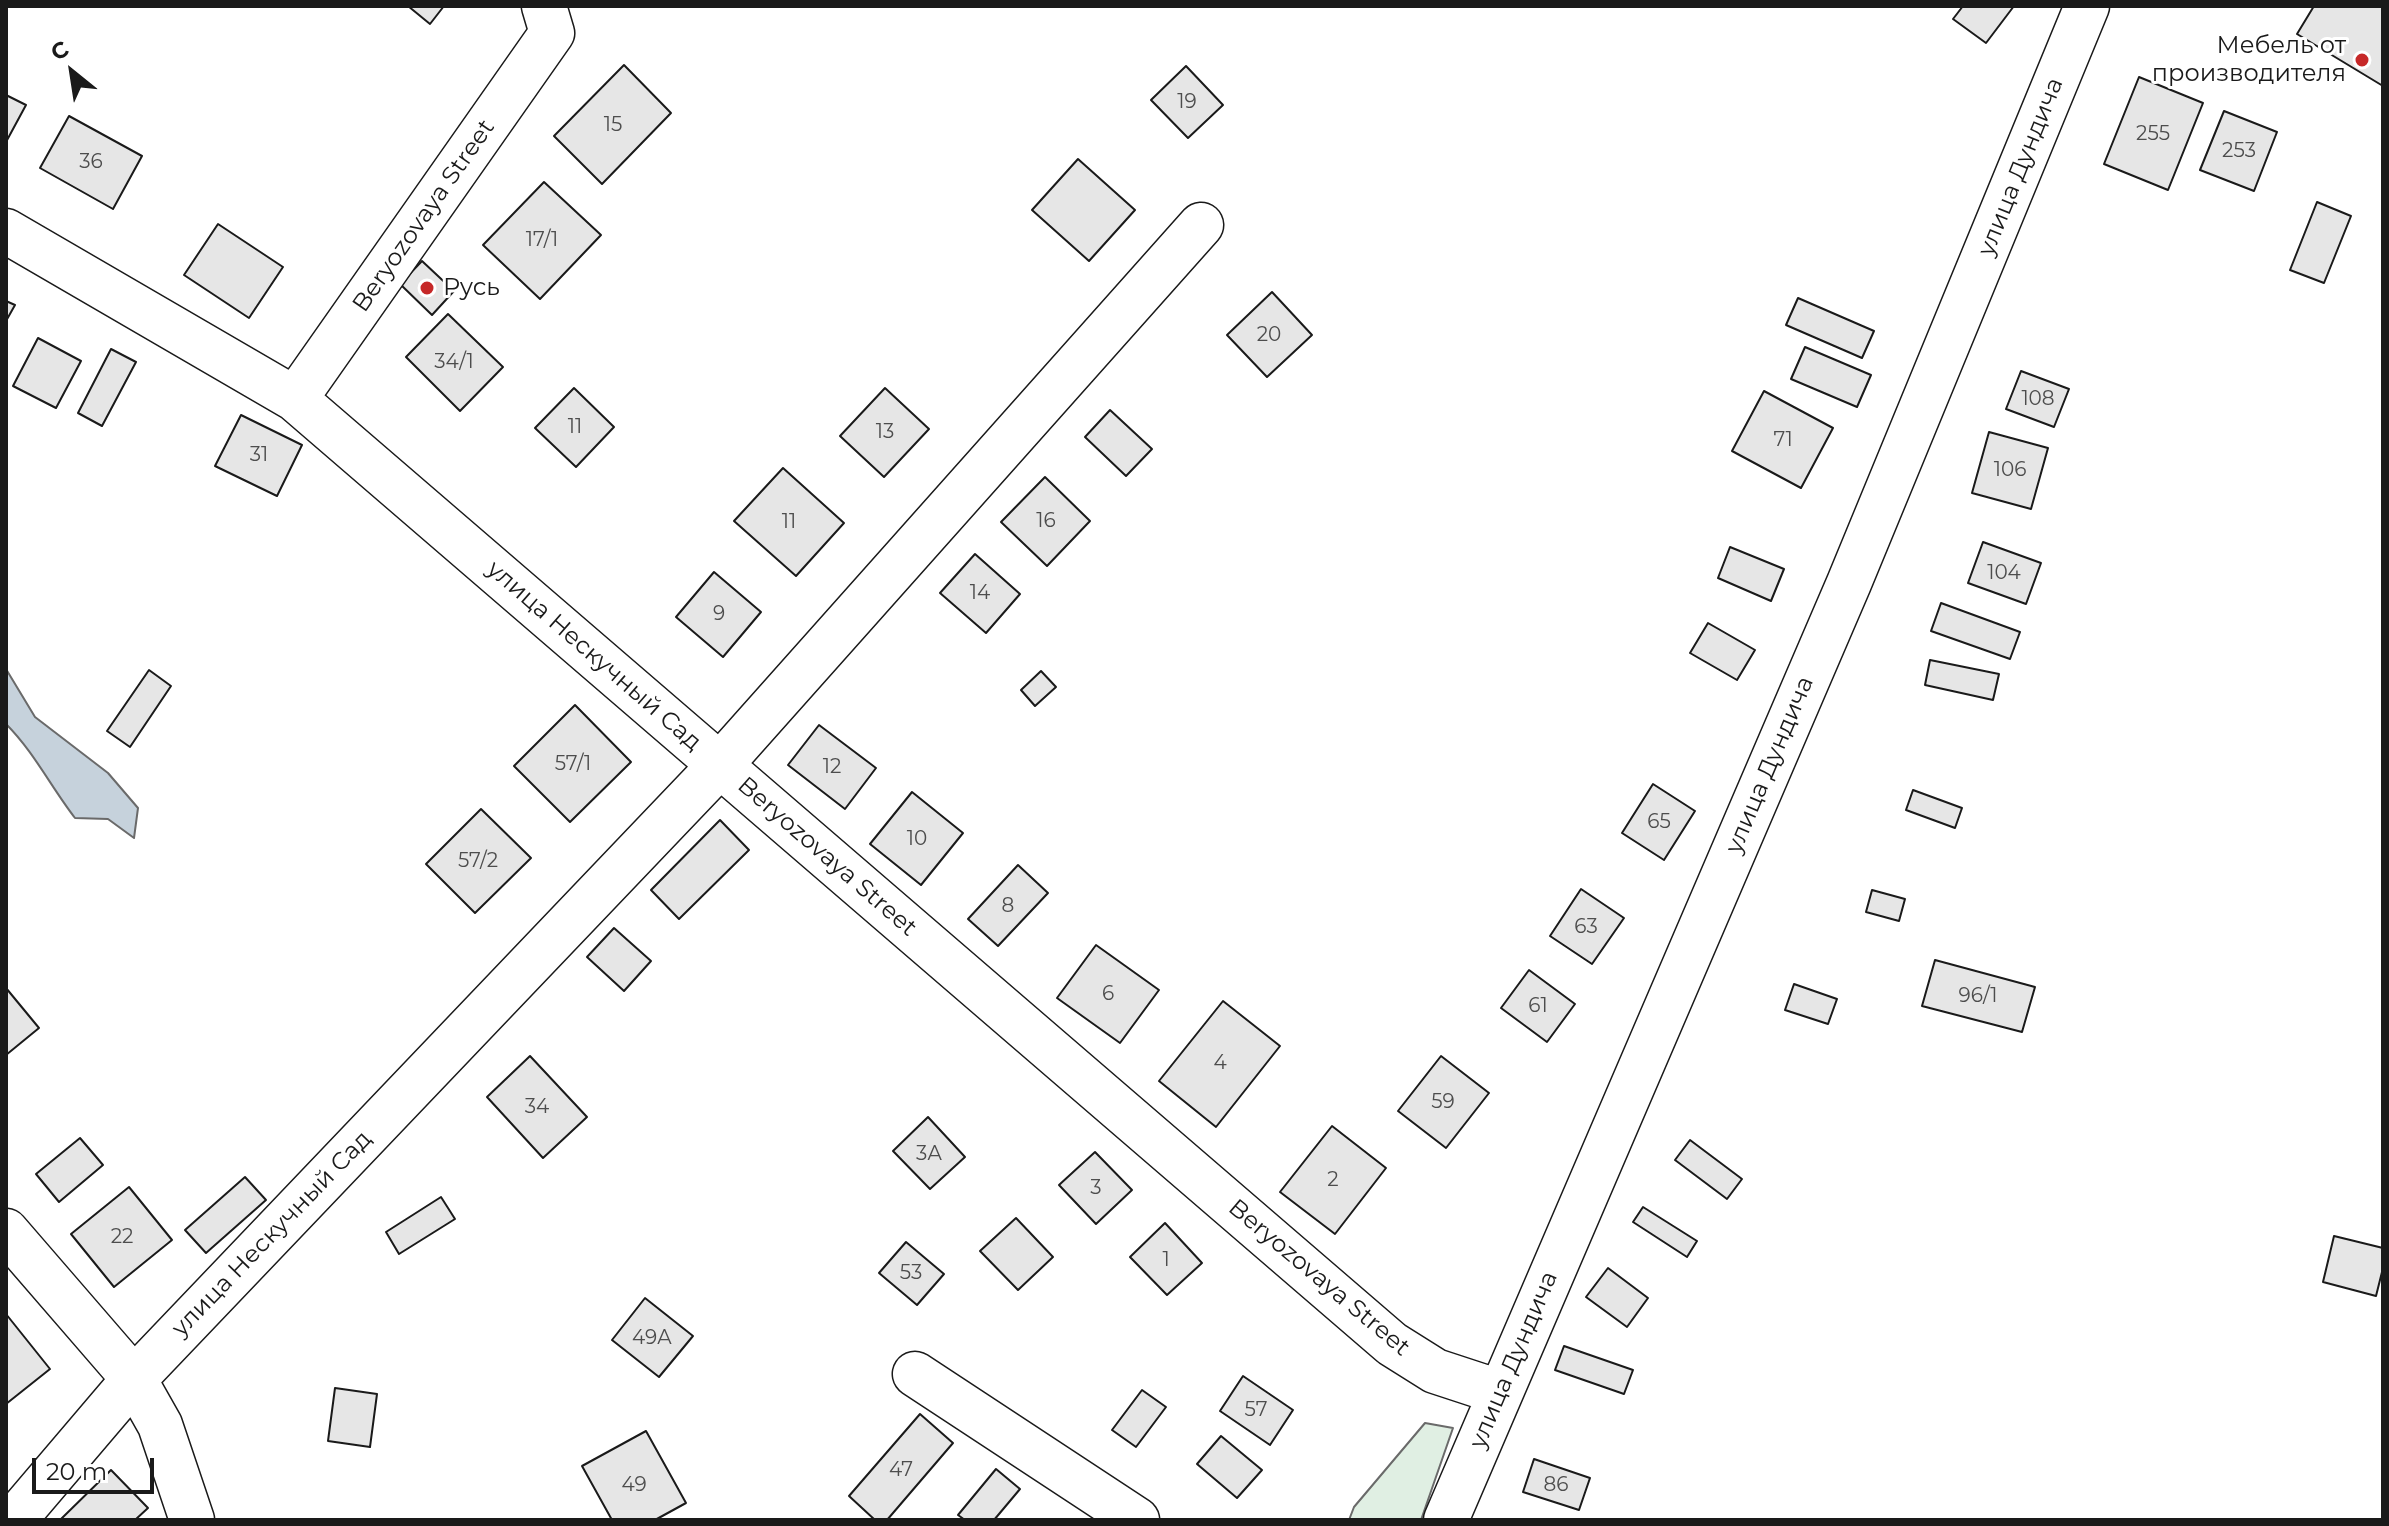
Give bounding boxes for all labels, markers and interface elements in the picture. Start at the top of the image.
north arrow [32,32,112,112]
place label: Мебель от производителя [2152,32,2346,88]
text: С [46,35,73,66]
marker: Мебель от производителя [2353,51,2371,69]
street label: улица Дундича [1972,74,2070,260]
house number: 19 [1177,90,1197,114]
house number: 15 [604,113,622,137]
street label: Beryozovaya Street [347,114,501,318]
house number: 255 [2136,122,2170,146]
house number: 253 [2222,139,2256,163]
house number: 36 [79,150,103,174]
house number: 17/1 [526,228,558,252]
place label: Русь [443,274,500,302]
marker: Русь [418,279,436,297]
house number: 20 [1257,323,1281,347]
house number: 34/1 [434,350,474,374]
house number: 108 [2021,387,2055,411]
house number: 11 [568,415,582,439]
house number: 13 [876,420,894,444]
house number: 71 [1773,428,1793,452]
house number: 31 [250,443,268,467]
house number: 106 [1994,458,2026,482]
house number: 16 [1036,509,1056,533]
house number: 11 [782,510,796,534]
street label: улица Нескучный Сад [481,555,707,757]
house number: 104 [1987,561,2021,585]
house number: 14 [970,581,990,605]
house number: 9 [713,602,725,626]
street label: улица Дундича [1720,672,1820,858]
house number: 57/1 [555,752,591,776]
house number: 12 [823,755,841,779]
street label: Beryozovaya Street [731,771,923,943]
house number: 65 [1647,810,1671,834]
house number: 10 [907,827,927,851]
house number: 57/2 [458,849,498,873]
house number: 8 [1002,894,1014,918]
house number: 63 [1574,915,1598,939]
house number: 6 [1102,982,1114,1006]
house number: 96/1 [1958,984,1998,1008]
house number: 61 [1528,994,1548,1018]
house number: 4 [1213,1051,1227,1075]
house number: 59 [1431,1090,1455,1114]
house number: 34 [525,1095,549,1119]
street label: улица Нескучный Сад [166,1125,378,1343]
house number: 3А [916,1142,942,1166]
house number: 2 [1327,1168,1339,1192]
house number: 3 [1090,1176,1102,1200]
street label: Beryozovaya Street [1222,1194,1416,1362]
house number: 22 [111,1225,133,1249]
house number: 1 [1162,1248,1170,1272]
house number: 53 [900,1261,922,1285]
street label: улица Дундича [1464,1267,1564,1453]
house number: 49А [632,1326,672,1350]
house number: 57 [1245,1398,1267,1422]
scale bar [36,1442,158,1492]
text: 20 m [46,1457,107,1486]
house number: 47 [889,1458,913,1482]
house number: 49 [621,1473,647,1497]
house number: 86 [1544,1473,1568,1497]

